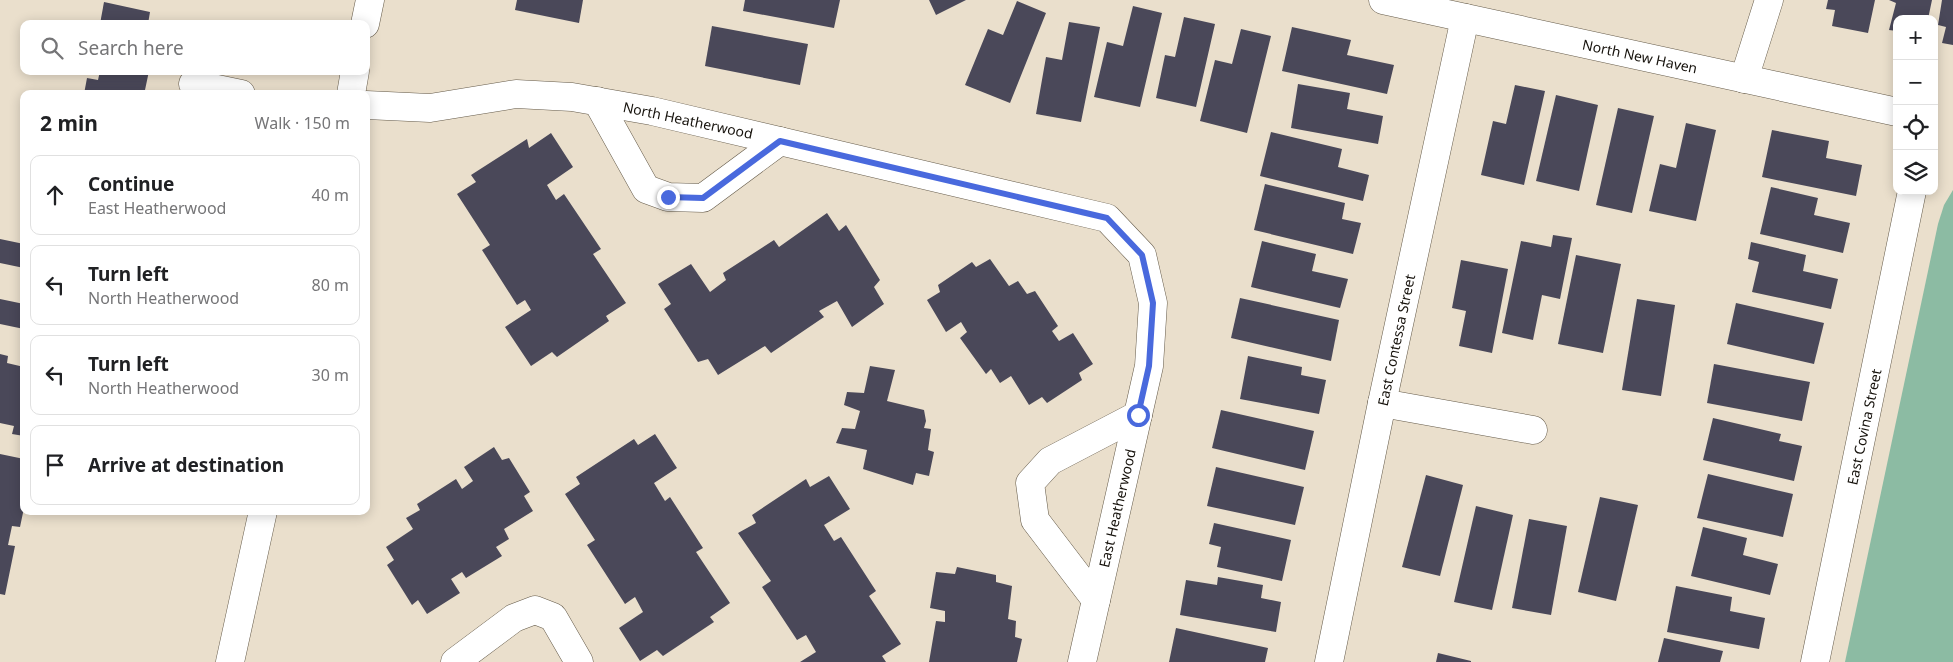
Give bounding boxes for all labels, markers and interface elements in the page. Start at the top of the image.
map controls [1893,15,1938,195]
button: + [1893,15,1938,60]
search box [20,20,370,75]
icon: search [38,34,66,62]
text: Search here [78,35,184,61]
street label: North New Haven [1581,35,1699,77]
button: − [1893,60,1938,105]
street label: North Heatherwood [621,97,755,143]
button: locate [1893,105,1938,150]
text: 2 min [40,109,98,137]
text: Walk · 150 m [255,112,350,134]
button: layers [1893,150,1938,195]
text: Continue [88,171,174,197]
icon: ahead [41,181,69,209]
text: 40 m [312,184,349,206]
route end [657,186,680,209]
text: East Heatherwood [88,197,226,219]
text: Turn left [88,261,169,287]
icon: left [41,271,69,299]
street label: East Contessa Street [1373,273,1419,407]
text: 80 m [312,274,349,296]
text: North Heatherwood [88,287,239,309]
text: Turn left [88,351,169,377]
icon: left [41,361,69,389]
text: 30 m [312,364,349,386]
street label: East Covina Street [1842,367,1886,487]
text: North Heatherwood [88,377,239,399]
route start [1127,404,1150,427]
street label: East Heatherwood [1094,447,1140,569]
icon: arrive [41,451,69,479]
text: Arrive at destination [88,452,284,478]

